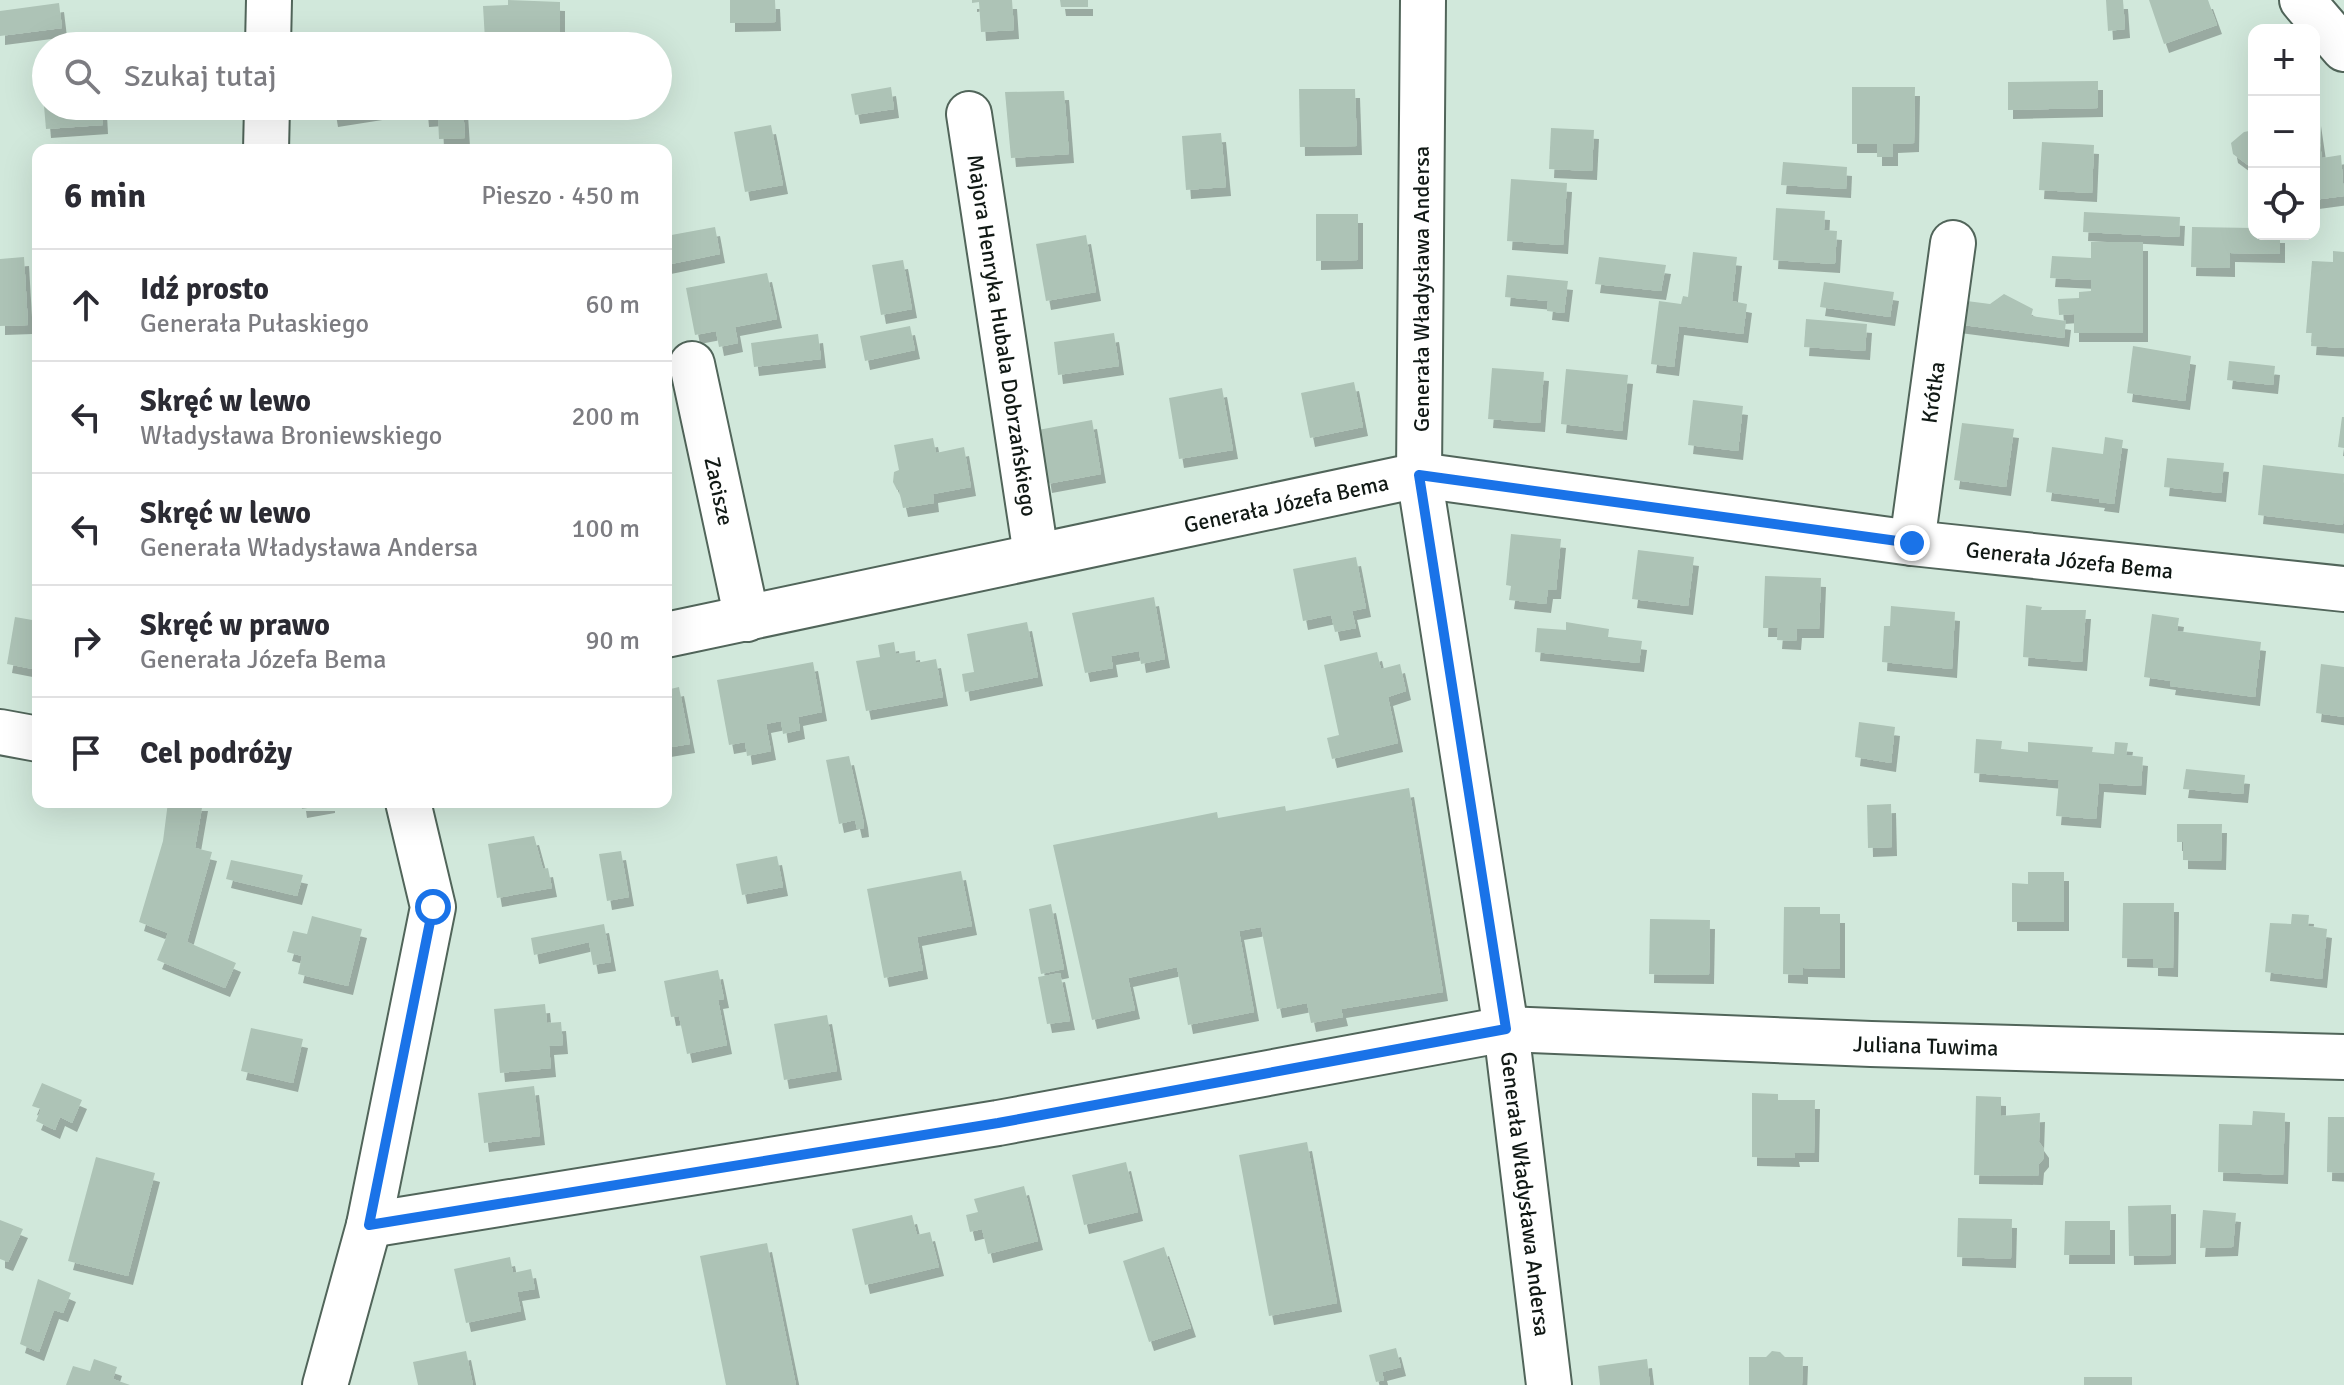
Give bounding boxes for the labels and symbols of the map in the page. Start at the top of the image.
street label: Generała Władysława Andersa [1408,146,1435,432]
street label: Majora Henryka Hubala Dobrzańskiego [961,153,1043,518]
street label: Krótka [1916,360,1951,425]
street label: Zacisze [698,454,739,528]
street label: Generała Józefa Bema [1181,469,1391,539]
route end [1894,525,1930,561]
street label: Generała Józefa Bema [1964,536,2175,585]
route start [415,889,451,925]
street label: Juliana Tuwima [1853,1030,1999,1061]
street label: Generała Władysława Andersa [1495,1050,1556,1338]

